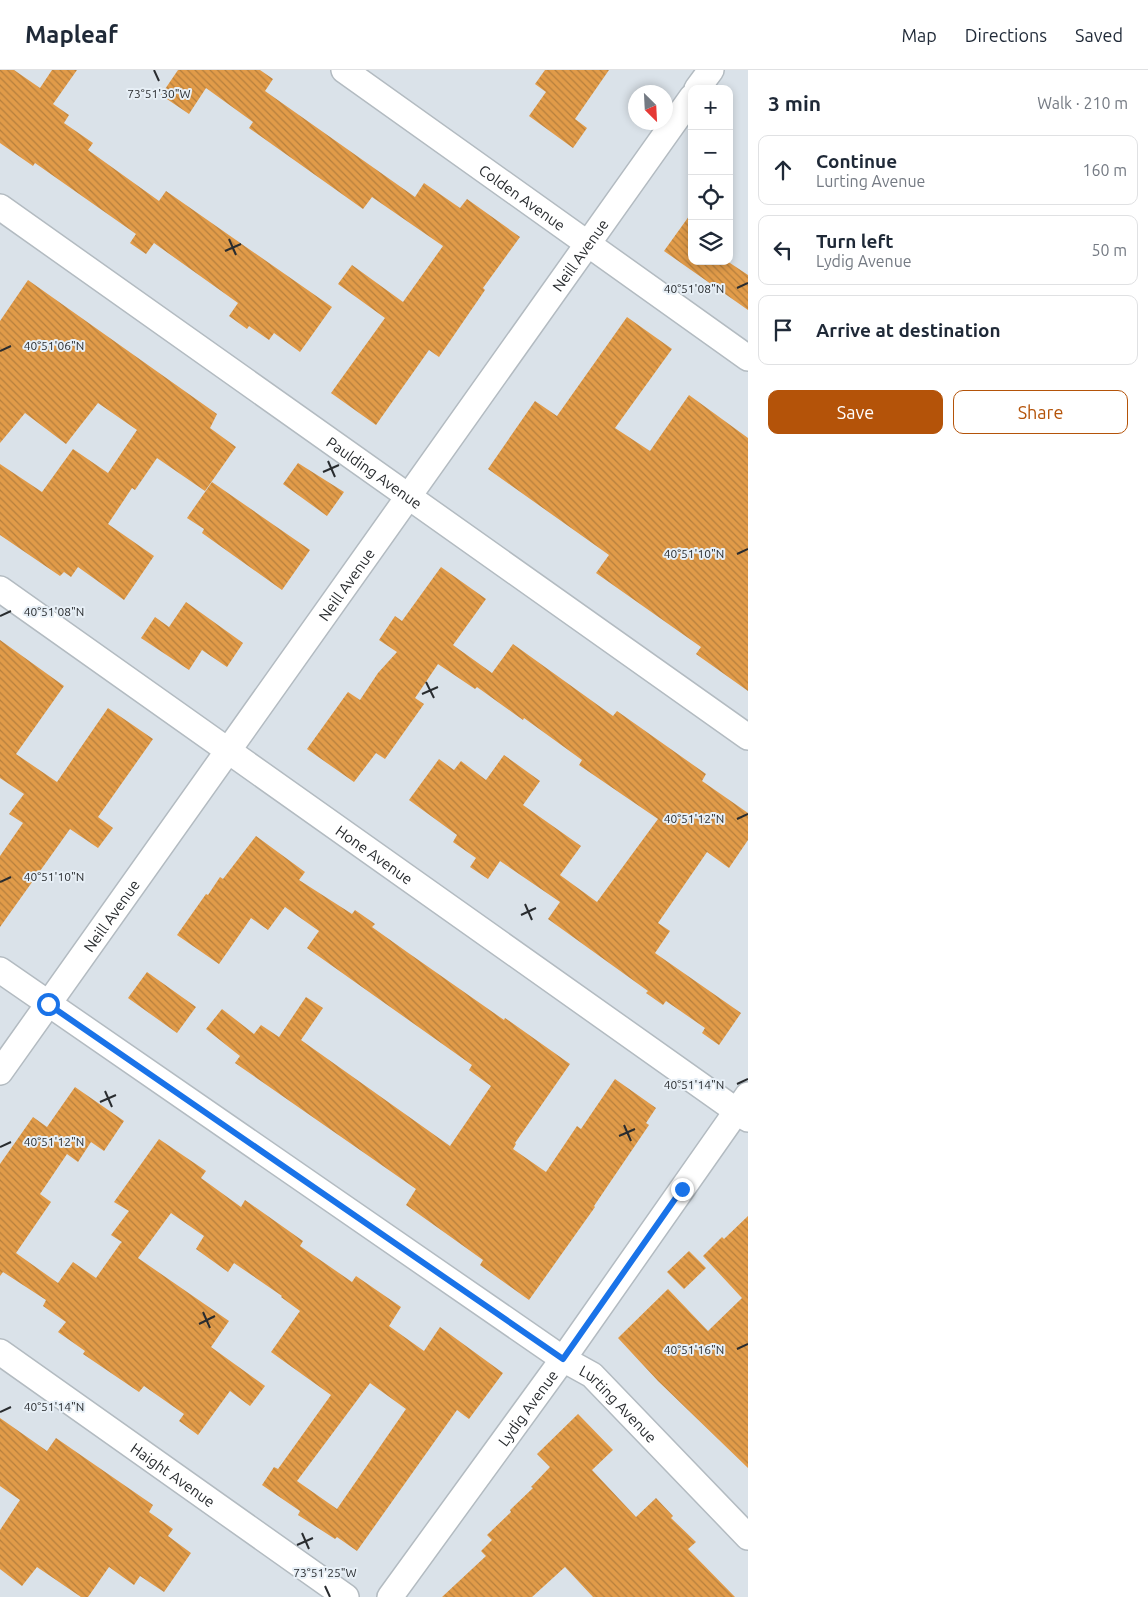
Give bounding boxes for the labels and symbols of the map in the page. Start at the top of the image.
north arrow [628,85,673,130]
text: 73°51'30"W [127,87,191,100]
street label: Colden Avenue [476,161,569,234]
street label: Neill Avenue [549,215,611,294]
text: 40°51'08"N [664,282,724,295]
text: 40°51'06"N [24,339,84,352]
street label: Paulding Avenue [324,433,425,512]
street label: Neill Avenue [315,545,378,624]
text: 40°51'10"N [664,547,724,560]
text: 40°51'08"N [24,605,84,618]
text: 40°51'12"N [664,812,724,825]
street label: Hone Avenue [333,821,416,887]
text: 40°51'10"N [24,870,84,883]
street label: Neill Avenue [80,876,143,955]
route start [37,993,60,1016]
text: 40°51'14"N [664,1078,724,1091]
text: 40°51'12"N [24,1135,84,1148]
route end [671,1178,694,1201]
text: 40°51'16"N [664,1343,724,1356]
street label: Lurting Avenue [577,1361,660,1446]
street label: Lydig Avenue [494,1366,561,1449]
text: 40°51'14"N [24,1400,84,1413]
street label: Haight Avenue [128,1439,218,1510]
text: 73°51'25"W [293,1566,357,1579]

